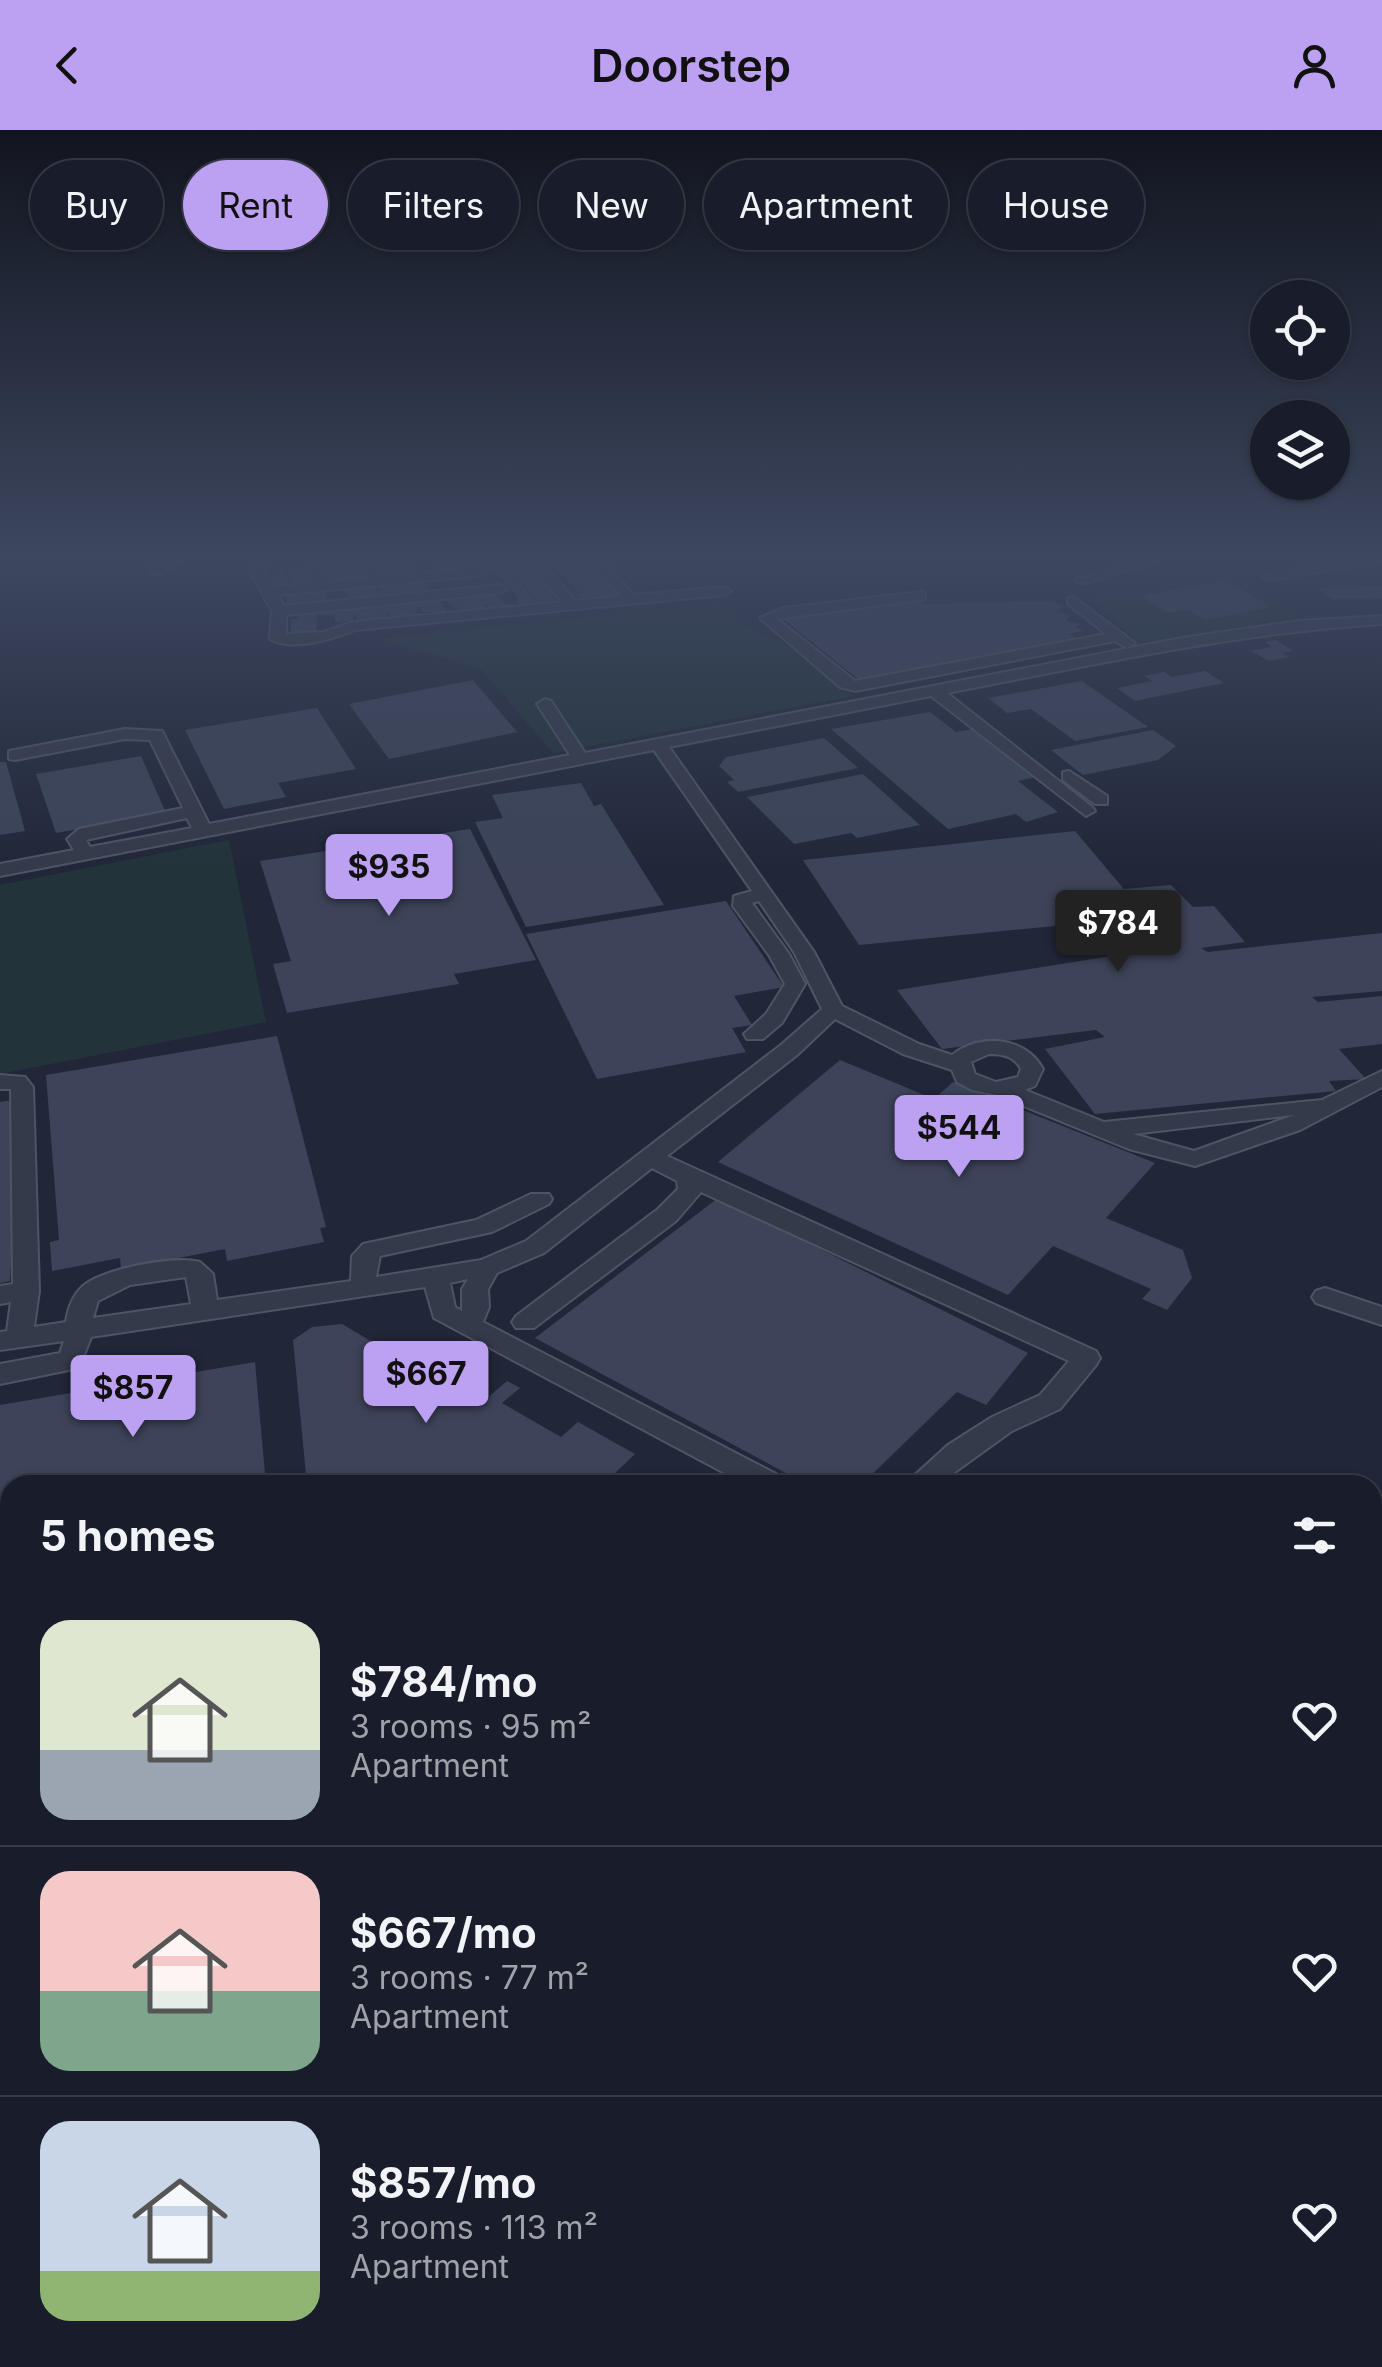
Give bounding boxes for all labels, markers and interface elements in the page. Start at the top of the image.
icon: back [40,38,95,93]
text: Doorstep [591,38,791,93]
icon: person [1287,38,1342,93]
chip: Buy [30,160,163,250]
chip: Rent [183,160,328,250]
chip: Filters [348,160,519,250]
chip: New [539,160,684,250]
chip: Apartment [704,160,948,250]
chip: House [968,160,1144,250]
map controls [1250,280,1350,500]
button: locate [1250,280,1350,380]
button: layers [1250,400,1350,500]
pin: $935 [330,834,448,919]
text: $935 [348,847,430,886]
pin: $784 [1059,890,1177,975]
text: $784 [1077,903,1159,942]
pin: $544 [900,1095,1018,1180]
text: $544 [917,1108,1001,1147]
pin: $667 [367,1341,485,1426]
text: $667 [385,1354,467,1393]
pin: $857 [74,1355,192,1440]
text: $857 [93,1368,173,1407]
icon: filters [1287,1508,1342,1563]
text: 5 homes [40,1510,216,1561]
text: $784/mo [350,1656,537,1707]
icon: home [120,1660,240,1780]
icon: heart [1287,1693,1342,1748]
text: 3 rooms · 95 m² [350,1707,591,1746]
text: Apartment [350,1746,509,1785]
text: $667/mo [350,1907,537,1958]
icon: home [120,1911,240,2031]
icon: heart [1287,1944,1342,1999]
text: 3 rooms · 77 m² [350,1958,589,1997]
text: Apartment [350,1997,509,2036]
text: $857/mo [350,2157,537,2208]
icon: home [120,2161,240,2281]
icon: heart [1287,2194,1342,2249]
text: 3 rooms · 113 m² [350,2208,598,2247]
text: Apartment [350,2247,509,2286]

